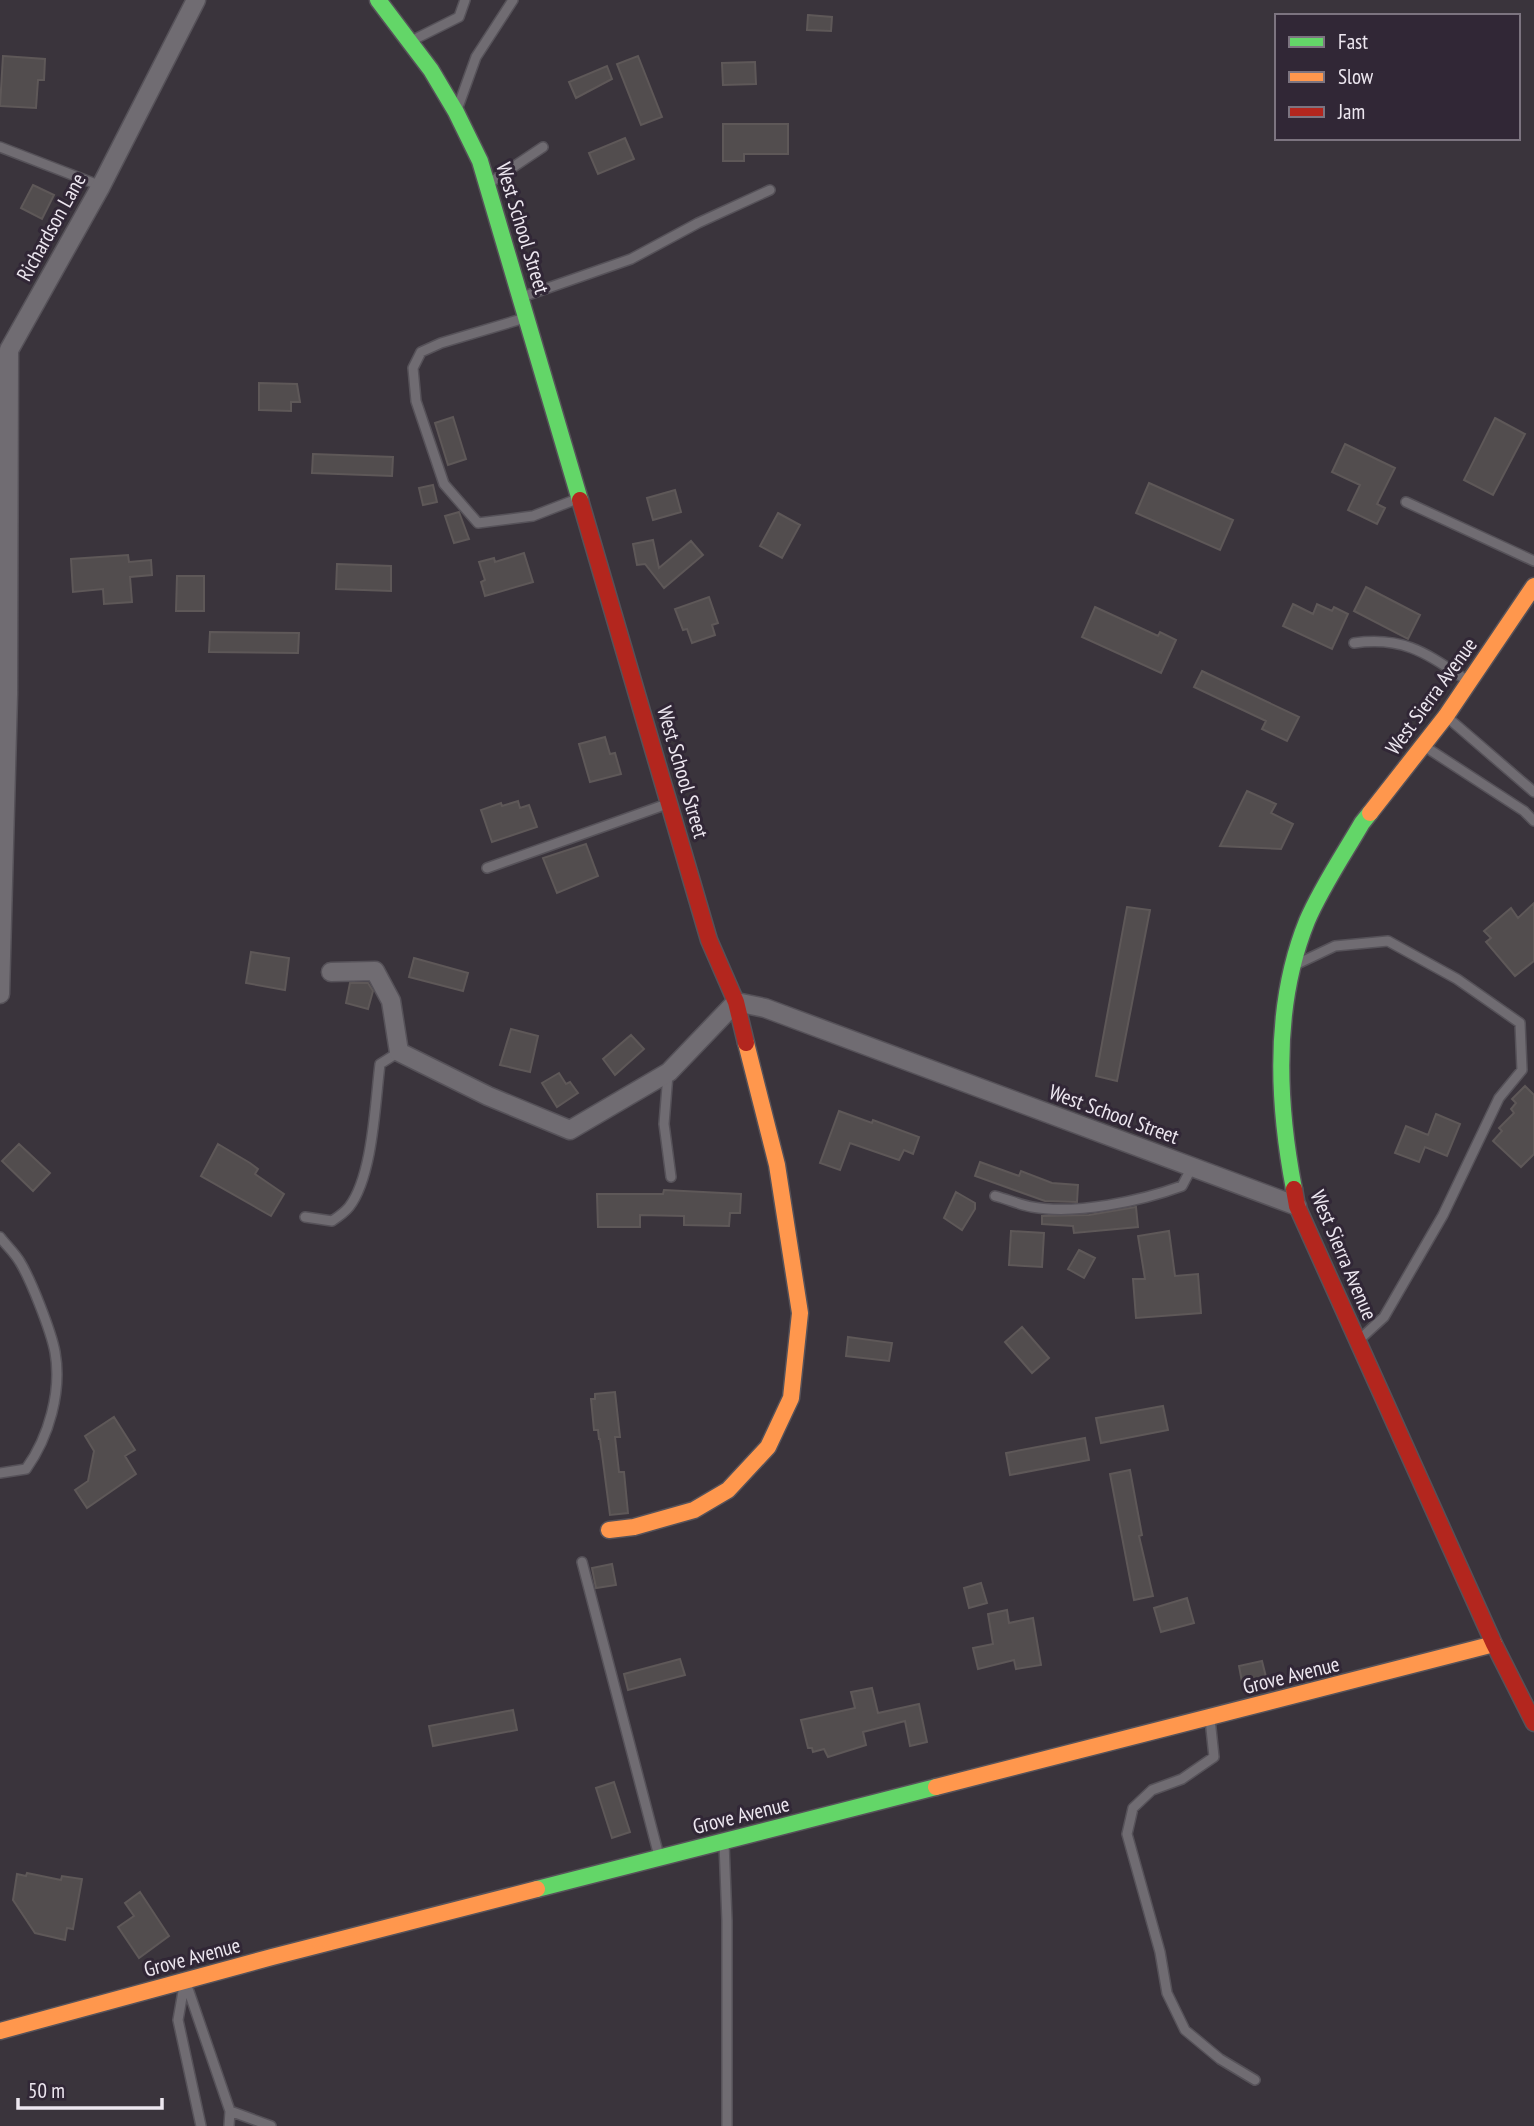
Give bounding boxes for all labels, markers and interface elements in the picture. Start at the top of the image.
legend [1275,14,1520,140]
text: Fast [1338,28,1368,55]
text: Slow [1338,63,1374,90]
text: Jam [1337,98,1365,125]
street label: West School Street [490,159,556,297]
street label: Richardson Lane [10,168,92,286]
street label: West Sierra Avenue [1379,632,1483,760]
street label: West School Street [651,703,715,841]
street label: West School Street [1045,1078,1183,1150]
street label: West Sierra Avenue [1305,1186,1383,1324]
street label: Grove Avenue [1240,1650,1342,1700]
street label: Grove Avenue [690,1790,792,1840]
street label: Grove Avenue [141,1931,243,1983]
scale bar [18,2066,161,2110]
text: 50 m [28,2077,65,2104]

